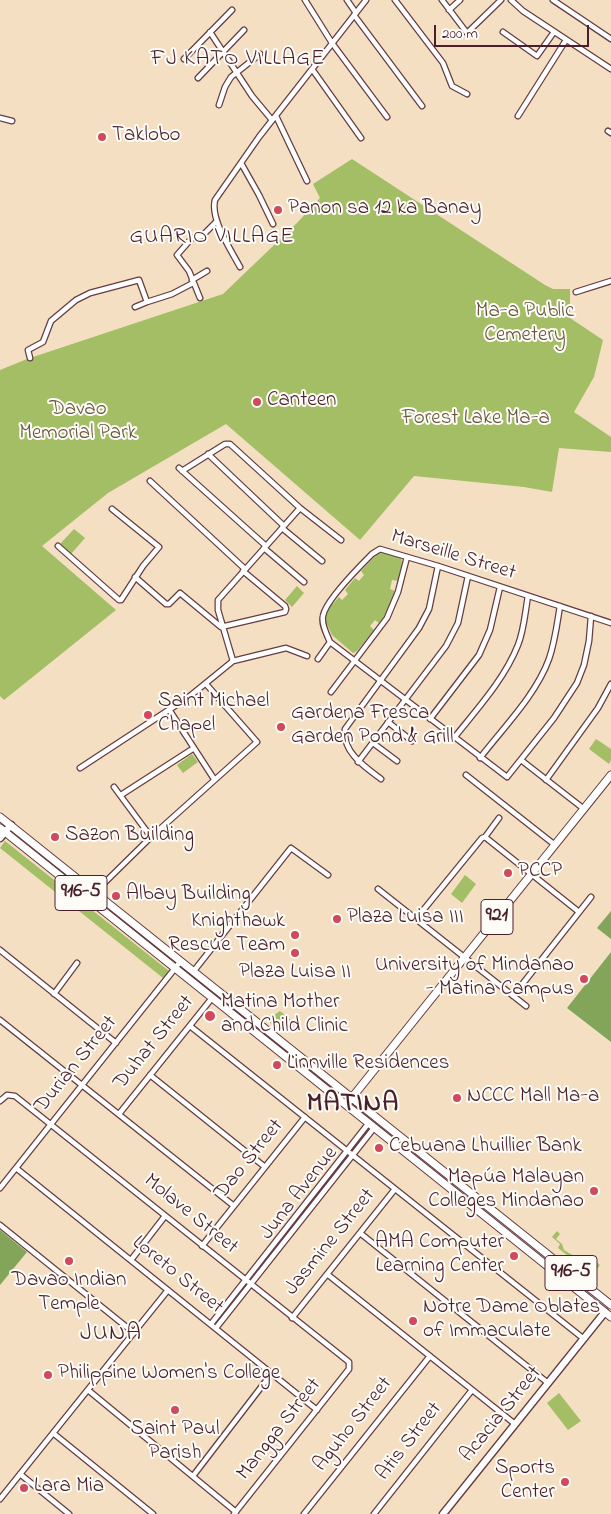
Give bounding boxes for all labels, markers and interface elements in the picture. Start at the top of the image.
scale bar [436,15,591,47]
text: 200 m [442,23,478,45]
district label: FJ KATO VILLAGE [149,47,327,73]
place label: Taklobo [112,124,180,150]
marker: Taklobo [96,131,108,143]
place label: Panon sa 12 ka Banay [288,197,481,223]
marker: Panon sa 12 ka Banay [272,204,284,216]
district label: GUARIO VILLAGE [128,225,296,251]
park label: Ma-a Public Cemetery [476,300,574,350]
place label: Canteen [267,389,336,415]
marker: Canteen [251,396,263,408]
park label: Davao Memorial Park [19,398,137,448]
park label: Forest Lake Ma-a [402,407,550,433]
street label: Marseille Street [388,525,518,587]
place label: Saint Michael Chapel [158,690,269,740]
place label: Gardena Fresca Garden Pond & Grill [291,702,453,752]
marker: Saint Michael Chapel [142,709,154,721]
marker: Gardena Fresca Garden Pond & Grill [275,721,287,733]
place label: Sazon Building [65,824,194,850]
marker: Sazon Building [49,831,61,843]
place label: PCCP [518,860,562,886]
marker: PCCP [502,867,514,879]
road number: 916-5 [55,876,107,910]
place label: Albay Building [126,883,251,909]
marker: Albay Building [110,890,122,902]
road number: 921 [481,900,513,934]
place label: Plaza Luisa III [347,906,464,932]
place label: Knighthawk Rescue Team [168,910,285,960]
marker: Plaza Luisa III [331,913,343,925]
marker: Knighthawk Rescue Team [289,929,301,941]
marker: Plaza Luisa II [289,947,301,959]
place label: University of Mindanao - Matina Campus [375,954,574,1004]
place label: Plaza Luisa II [239,961,351,987]
marker: University of Mindanao - Matina Campus [578,973,590,985]
street label: Duhat Street [109,991,201,1095]
place label: Matina Mother and Child Clinic [221,991,348,1041]
marker: Matina Mother and Child Clinic [203,1009,217,1023]
street label: Durian Street [30,1011,124,1119]
place label: Linnville Residences [287,1052,449,1078]
marker: Linnville Residences [271,1059,283,1071]
place label: NCCC Mall Ma-a [467,1085,599,1111]
district label: MATINA [306,1090,400,1122]
marker: NCCC Mall Ma-a [451,1092,463,1104]
street label: Dao Street [210,1115,290,1205]
place label: Cebuana Lhuillier Bank [389,1135,582,1161]
street label: Juna Avenue [256,1142,344,1246]
marker: Cebuana Lhuillier Bank [373,1142,385,1154]
place label: Mapúa Malayan Colleges Mindanao [428,1166,584,1216]
street label: Molave Street [138,1169,242,1261]
street label: Jasmine Street [280,1184,382,1302]
marker: Mapúa Malayan Colleges Mindanao [588,1185,600,1197]
street label: Loreto Street [126,1231,228,1321]
place label: AMA Computer Learning Center [375,1231,504,1281]
marker: AMA Computer Learning Center [508,1250,520,1262]
marker: Davao Indian Temple [63,1255,75,1267]
road number: 916-5 [545,1256,597,1290]
place label: Davao Indian Temple [12,1269,126,1319]
place label: Notre Dame Oblates of Immaculate [423,1296,600,1346]
marker: Notre Dame Oblates of Immaculate [407,1315,419,1327]
district label: JUNA [80,1321,142,1349]
place label: Philippine Women's College [58,1362,280,1388]
street label: Acacia Street [456,1362,548,1468]
marker: Philippine Women's College [42,1369,54,1381]
street label: Aguho Street [309,1373,399,1477]
street label: Mangga Street [232,1374,328,1486]
street label: Atis Street [372,1398,448,1486]
marker: Saint Paul Parish [169,1404,181,1416]
place label: Saint Paul Parish [131,1418,219,1468]
place label: Sports Center [495,1457,555,1507]
place label: Lara Mia [34,1475,104,1501]
marker: Sports Center [559,1476,571,1488]
marker: Lara Mia [18,1482,30,1494]

